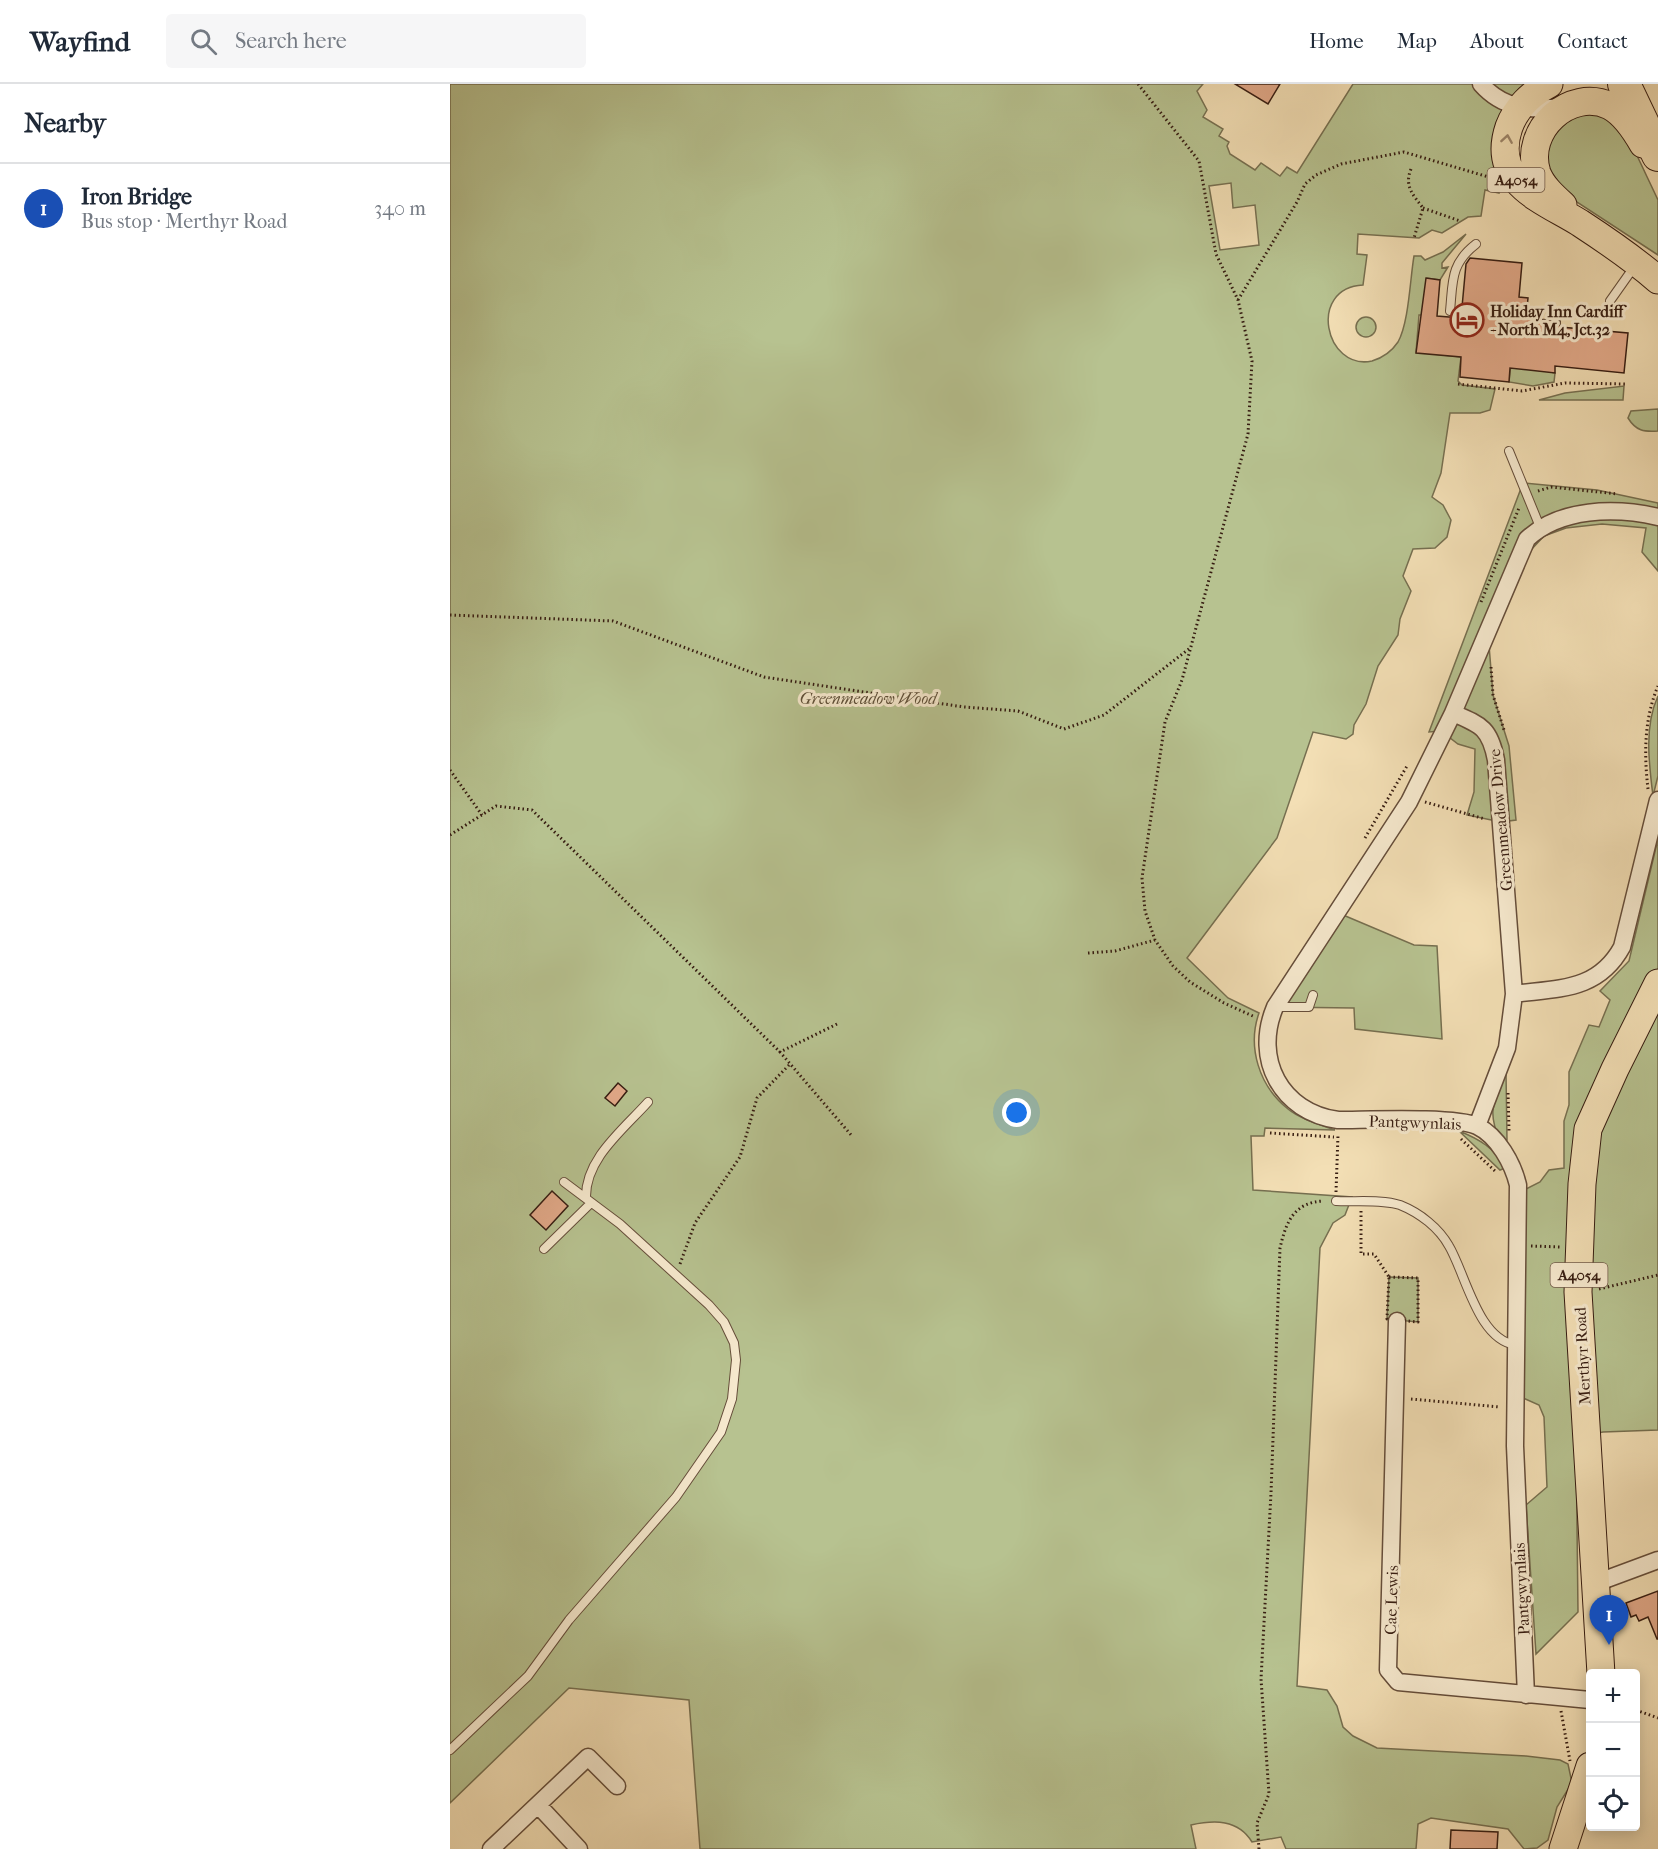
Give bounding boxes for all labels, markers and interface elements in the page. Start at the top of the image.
search box [166,14,586,68]
text: Wayfind [30,25,130,58]
icon: search [187,25,220,58]
text: Search here [235,28,347,54]
text: Home [1309,29,1364,53]
text: Map [1397,29,1437,53]
text: About [1470,29,1524,53]
text: Contact [1557,29,1628,53]
text: Nearby [24,108,106,139]
one-way arrow [1501,134,1513,144]
road number: A4054 [1488,168,1544,192]
text: Iron Bridge [81,184,192,210]
text: 1 [40,197,47,220]
text: 340 m [374,197,426,220]
text: Bus stop · Merthyr Road [81,210,287,233]
hotel icon: Holiday Inn Cardiff - North M4, Jct.32 [1449,302,1485,338]
place label: Holiday Inn Cardiff - North M4, Jct.32 [1490,302,1628,340]
park label: Greenmeadow Wood [800,689,938,708]
street label: Greenmeadow Drive [1485,748,1516,892]
your location [1002,1098,1031,1127]
street label: Pantgwynlais [1368,1111,1462,1134]
road number: A4054 [1550,1263,1608,1287]
street label: Merthyr Road [1570,1306,1595,1405]
street label: Pantgwynlais [1510,1542,1533,1636]
street label: Cae Lewis [1381,1565,1402,1635]
pin: 1 [1590,1596,1628,1645]
map controls [1586,1669,1640,1831]
button: + [1586,1669,1640,1723]
button: − [1586,1723,1640,1777]
button: locate [1586,1777,1640,1831]

